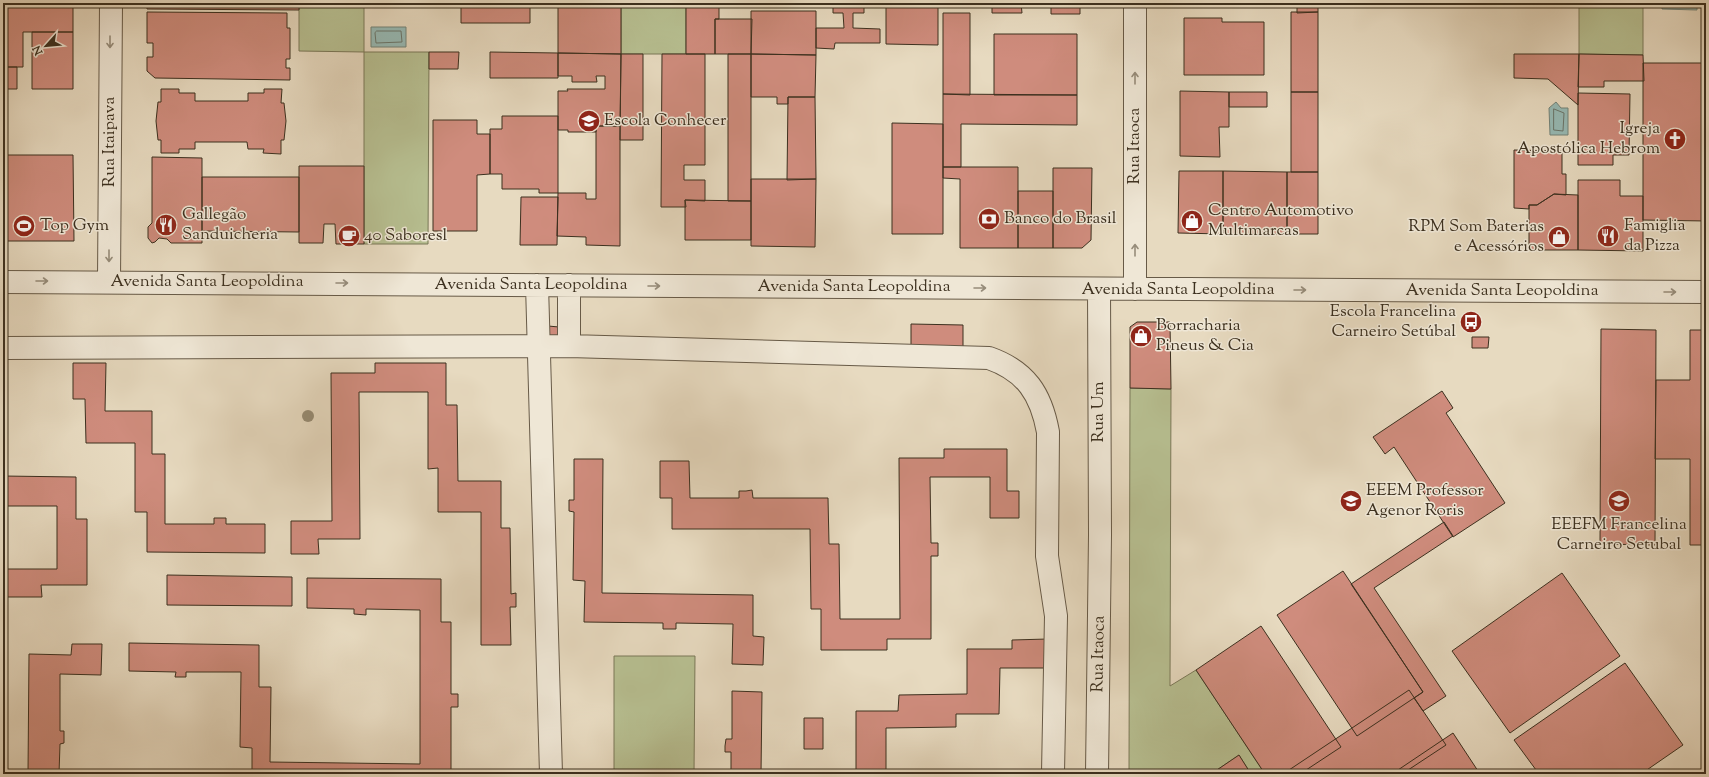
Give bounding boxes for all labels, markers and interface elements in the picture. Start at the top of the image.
north arrow [26,26,66,66]
one-way arrow [106,35,114,48]
text: N [29,42,48,59]
one-way arrow [1131,72,1139,85]
street label: Rua Itaipava [98,96,122,187]
street label: Rua Itaoca [1123,107,1147,184]
school or university icon: Escola Conhecer [576,108,602,134]
place label: Escola Conhecer [604,109,727,133]
place label: Igreja Apostólica Hebrom [1517,117,1660,161]
church icon: Igreja Apostólica Hebrom [1662,126,1688,152]
place label: Centro Automotivo Multimarcas [1208,199,1354,243]
place label: Gallegão Sanduicheria [182,203,278,247]
bank icon: Banco do Brasil [976,206,1002,232]
place label: Banco do Brasil [1004,207,1117,231]
shop icon: Centro Automotivo Multimarcas [1179,208,1205,234]
restaurant icon: Gallegão Sanduicheria [153,212,179,238]
sports icon: Top Gym [11,213,37,239]
place label: Top Gym [40,214,109,238]
place label: Famiglia da Pizza [1624,214,1686,258]
place label: RPM Som Baterias e Acessórios [1408,215,1544,259]
cafe icon: 40 Saboresl [336,223,362,249]
restaurant icon: Famiglia da Pizza [1595,223,1621,249]
place label: 40 Saboresl [364,224,447,248]
shop icon: RPM Som Baterias e Acessórios [1546,224,1572,250]
one-way arrow [1131,244,1139,257]
one-way arrow [105,249,113,262]
street label: Avenida Santa Leopoldina [110,270,304,294]
street label: Avenida Santa Leopoldina [434,273,628,297]
street label: Avenida Santa Leopoldina [757,275,951,299]
one-way arrow [35,277,48,285]
street label: Avenida Santa Leopoldina [1081,278,1275,302]
one-way arrow [335,279,348,287]
street label: Avenida Santa Leopoldina [1405,279,1599,303]
one-way arrow [647,282,660,290]
one-way arrow [973,284,986,292]
one-way arrow [1293,286,1306,294]
one-way arrow [1663,288,1676,296]
place label: Escola Francelina Carneiro Setúbal [1330,300,1456,344]
bus stop icon: Escola Francelina Carneiro Setúbal [1458,309,1484,335]
place label: Borracharia Pineus & Cia [1156,314,1254,358]
shop icon: Borracharia Pineus & Cia [1128,323,1154,349]
street label: Rua Um [1087,382,1111,442]
place label: EEEM Professor Agenor Roris [1366,479,1484,523]
school or university icon: EEEM Professor Agenor Roris [1338,488,1364,514]
school or university icon: EEEFM Francelina Carneiro Setubal [1606,488,1632,514]
place label: EEEFM Francelina Carneiro Setubal [1551,513,1687,557]
street label: Rua Itaoca [1086,615,1112,693]

